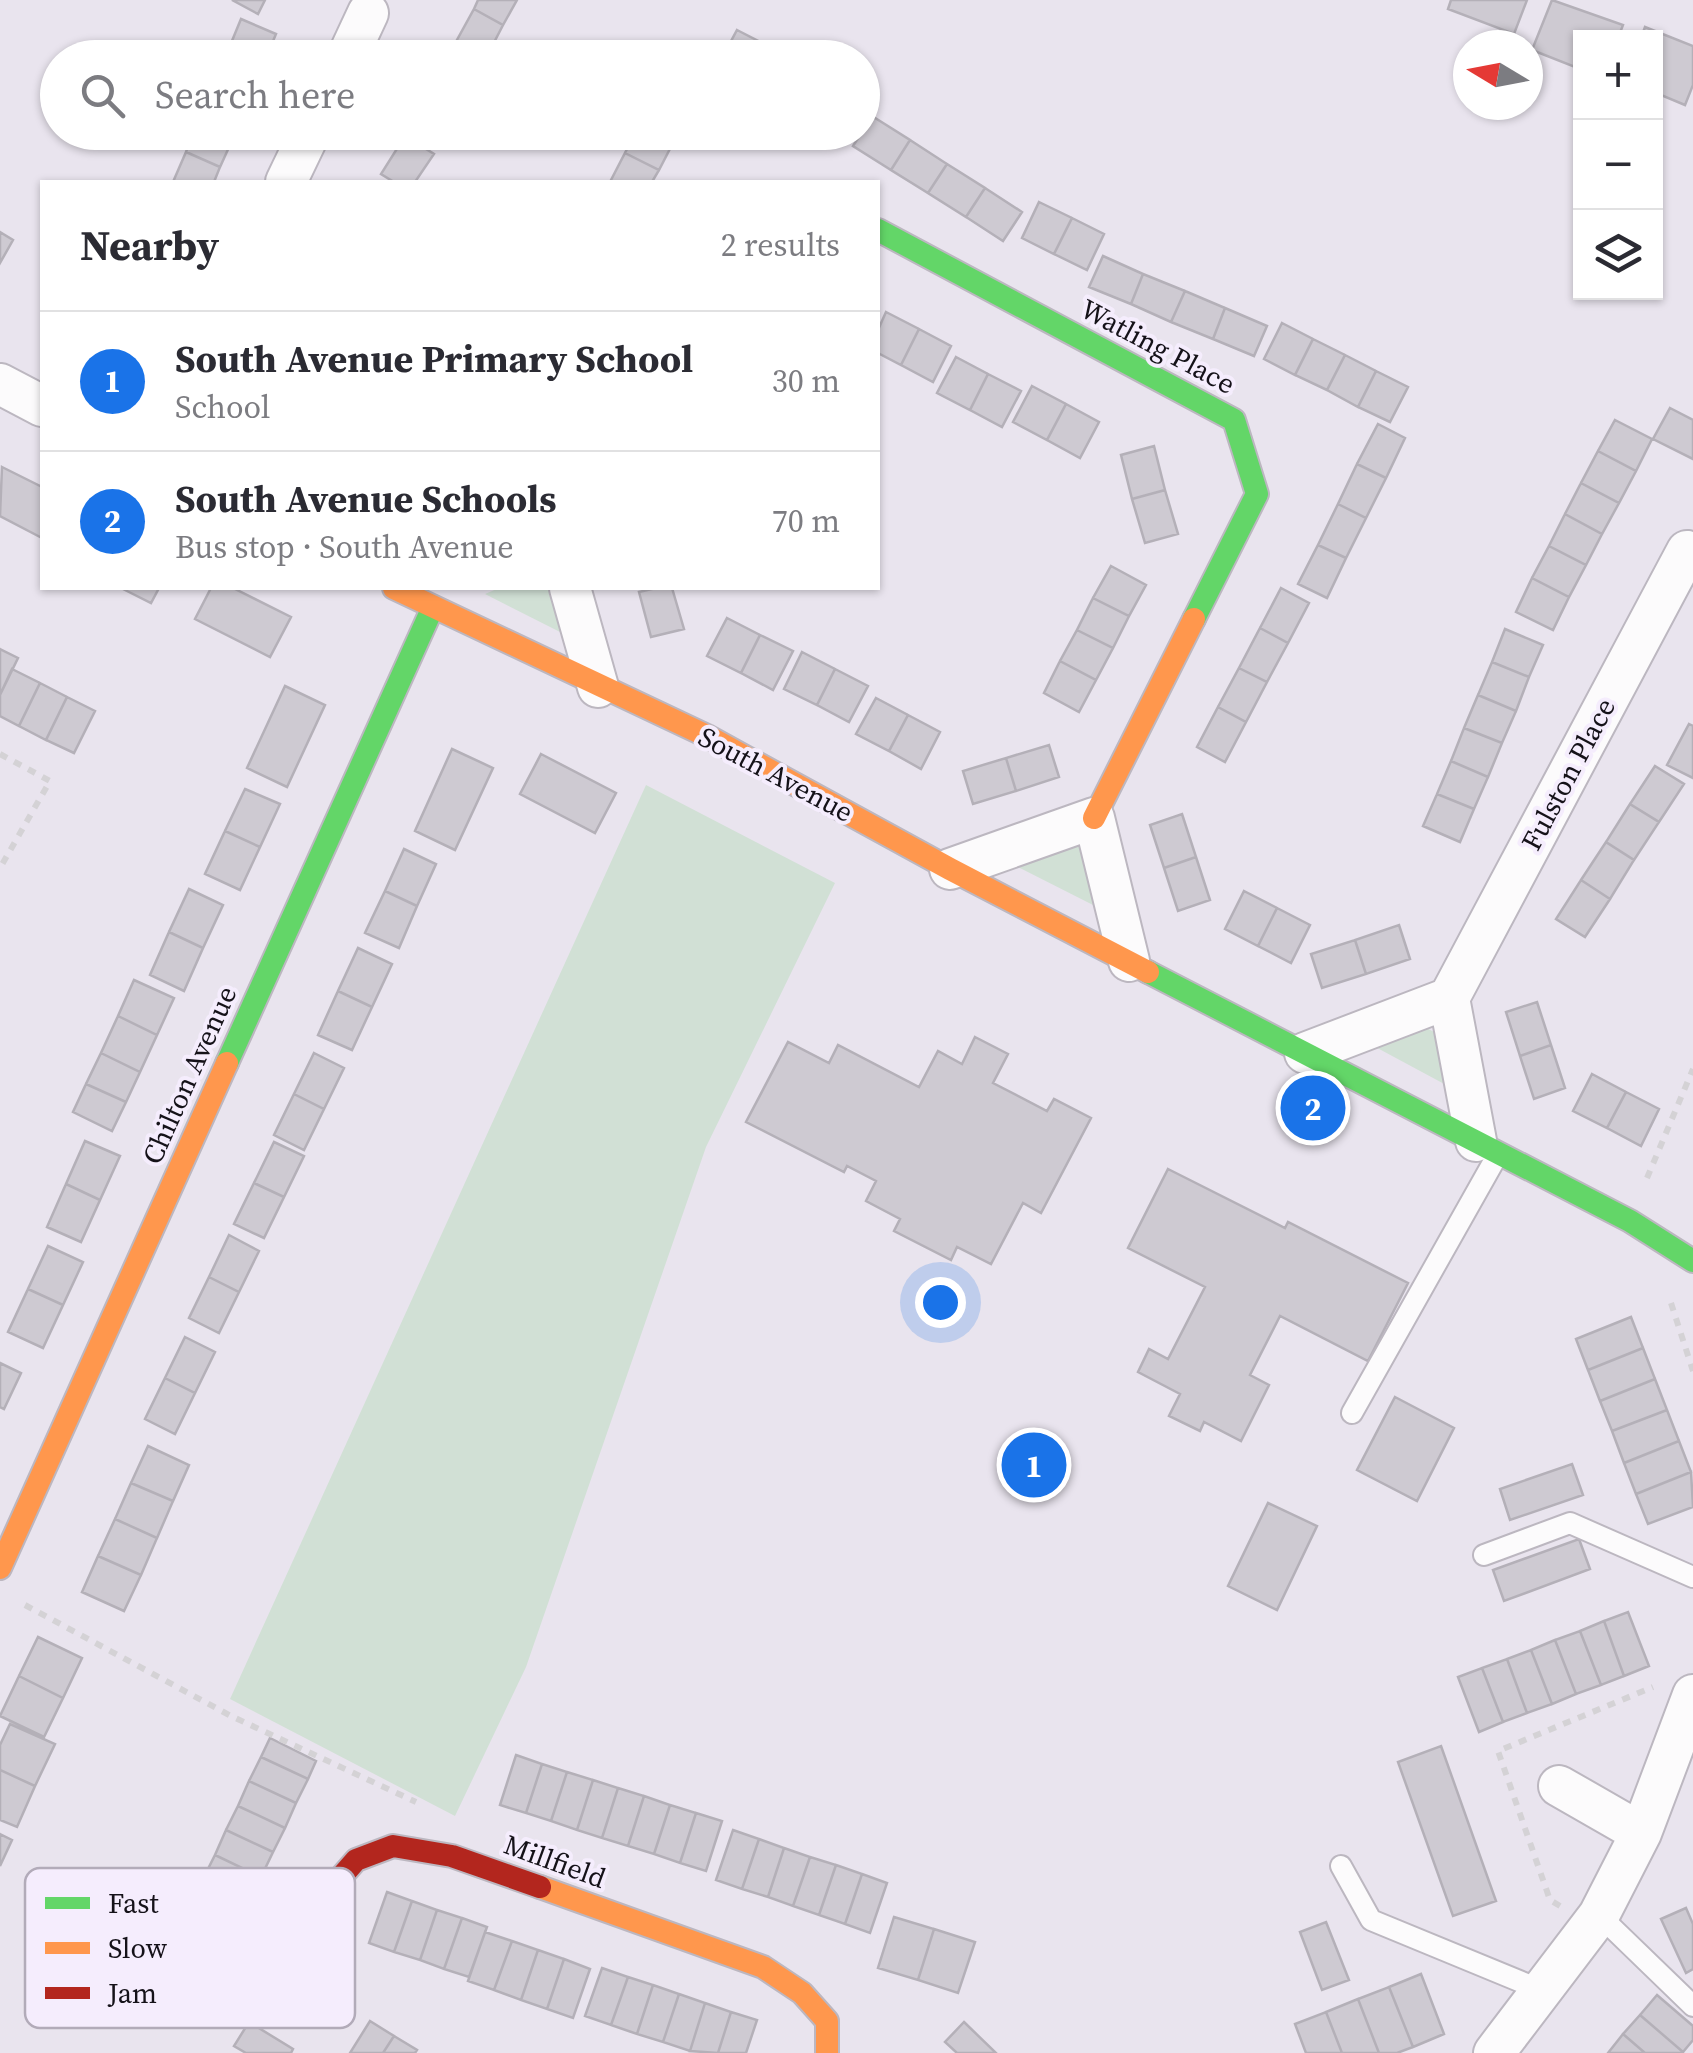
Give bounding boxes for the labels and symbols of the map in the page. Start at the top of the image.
north arrow [1453,30,1543,120]
street label: Watling Place [1074,289,1242,403]
street label: Fulston Place [1512,691,1624,857]
street label: South Avenue [692,717,860,831]
street label: Chilton Avenue [133,980,245,1170]
pin: 2 [1280,1070,1346,1146]
your location [915,1277,966,1328]
pin: 1 [1002,1428,1066,1502]
street label: Millfield [499,1825,611,1897]
legend [25,1868,355,2028]
text: Fast [108,1884,159,1922]
text: Slow [108,1929,168,1967]
text: Jam [107,1974,157,2012]

